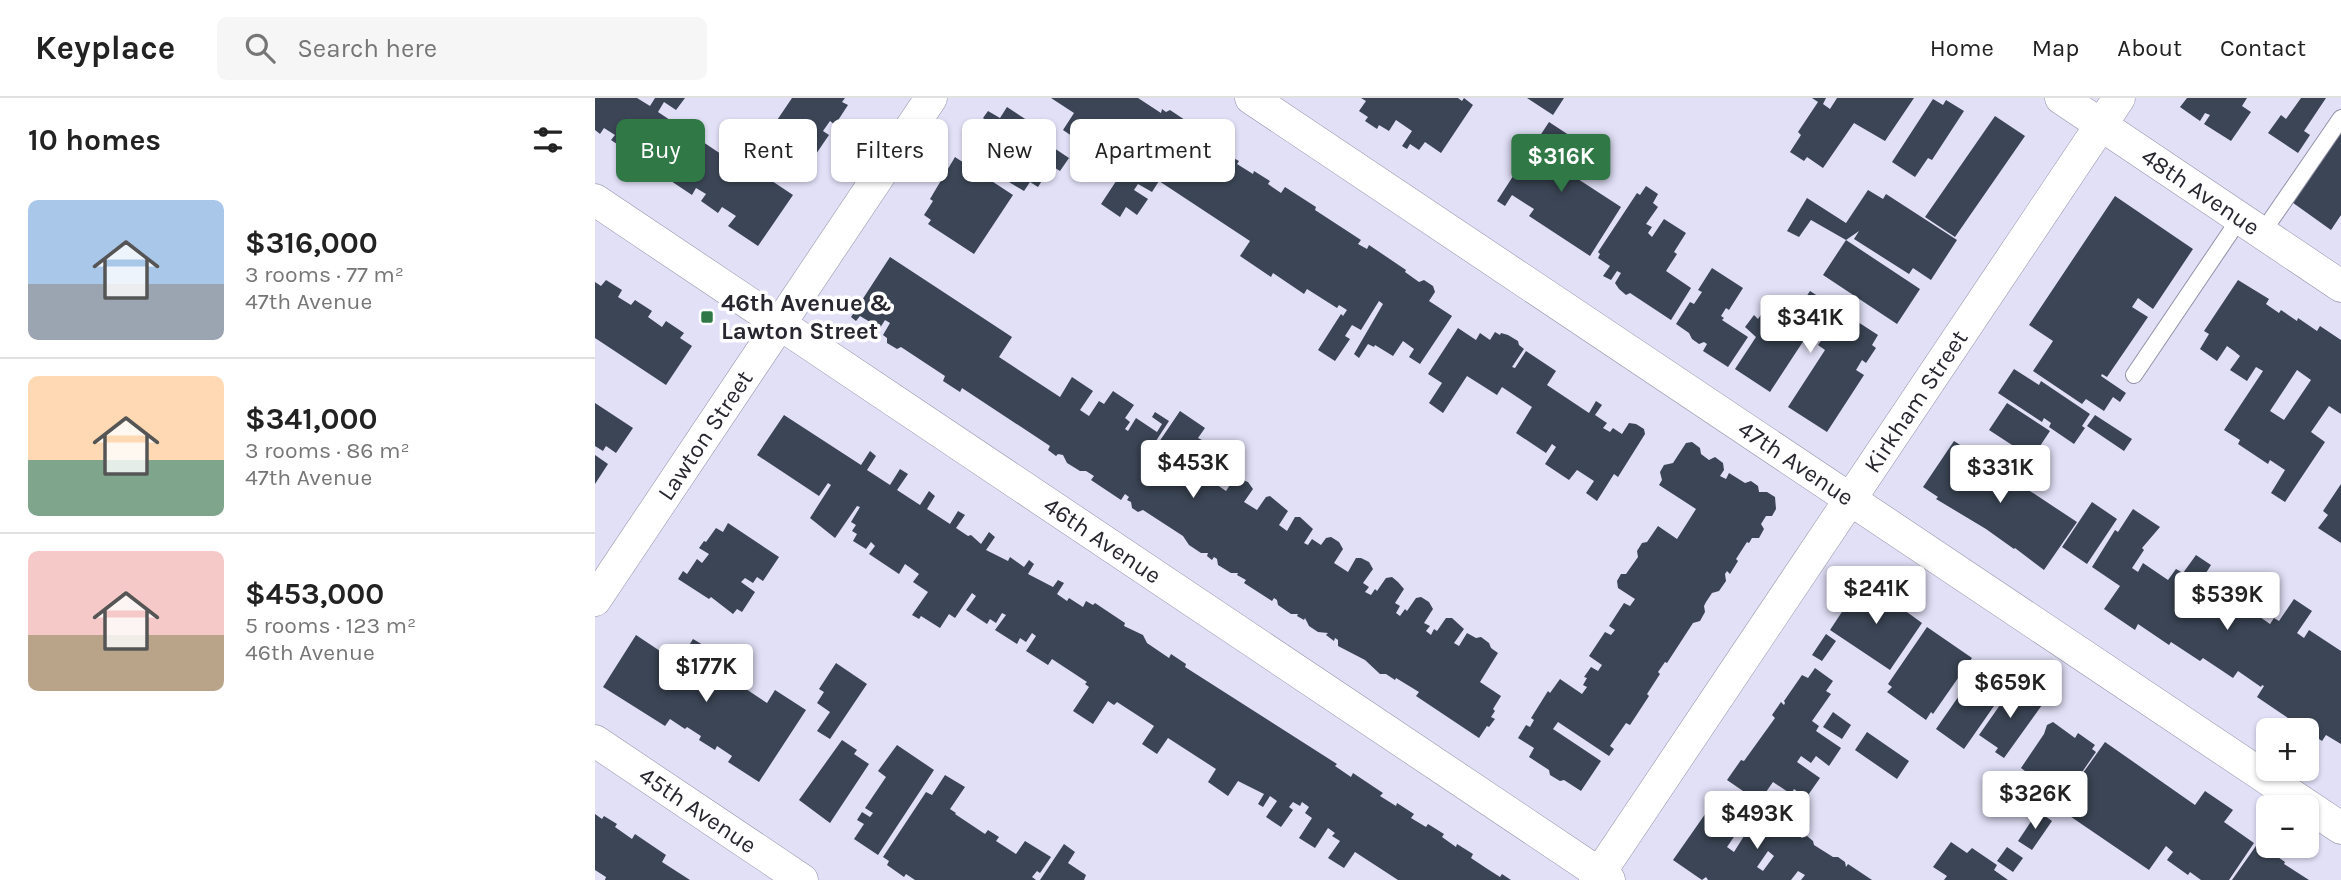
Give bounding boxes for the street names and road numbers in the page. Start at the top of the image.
street label: 48th Avenue [2136,142,2265,241]
street label: Kirkham Street [1858,325,1973,478]
street label: Lawton Street [652,365,759,506]
street label: 47th Avenue [1733,414,1859,512]
street label: 46th Avenue [1038,491,1166,590]
street label: 45th Avenue [634,761,762,859]

